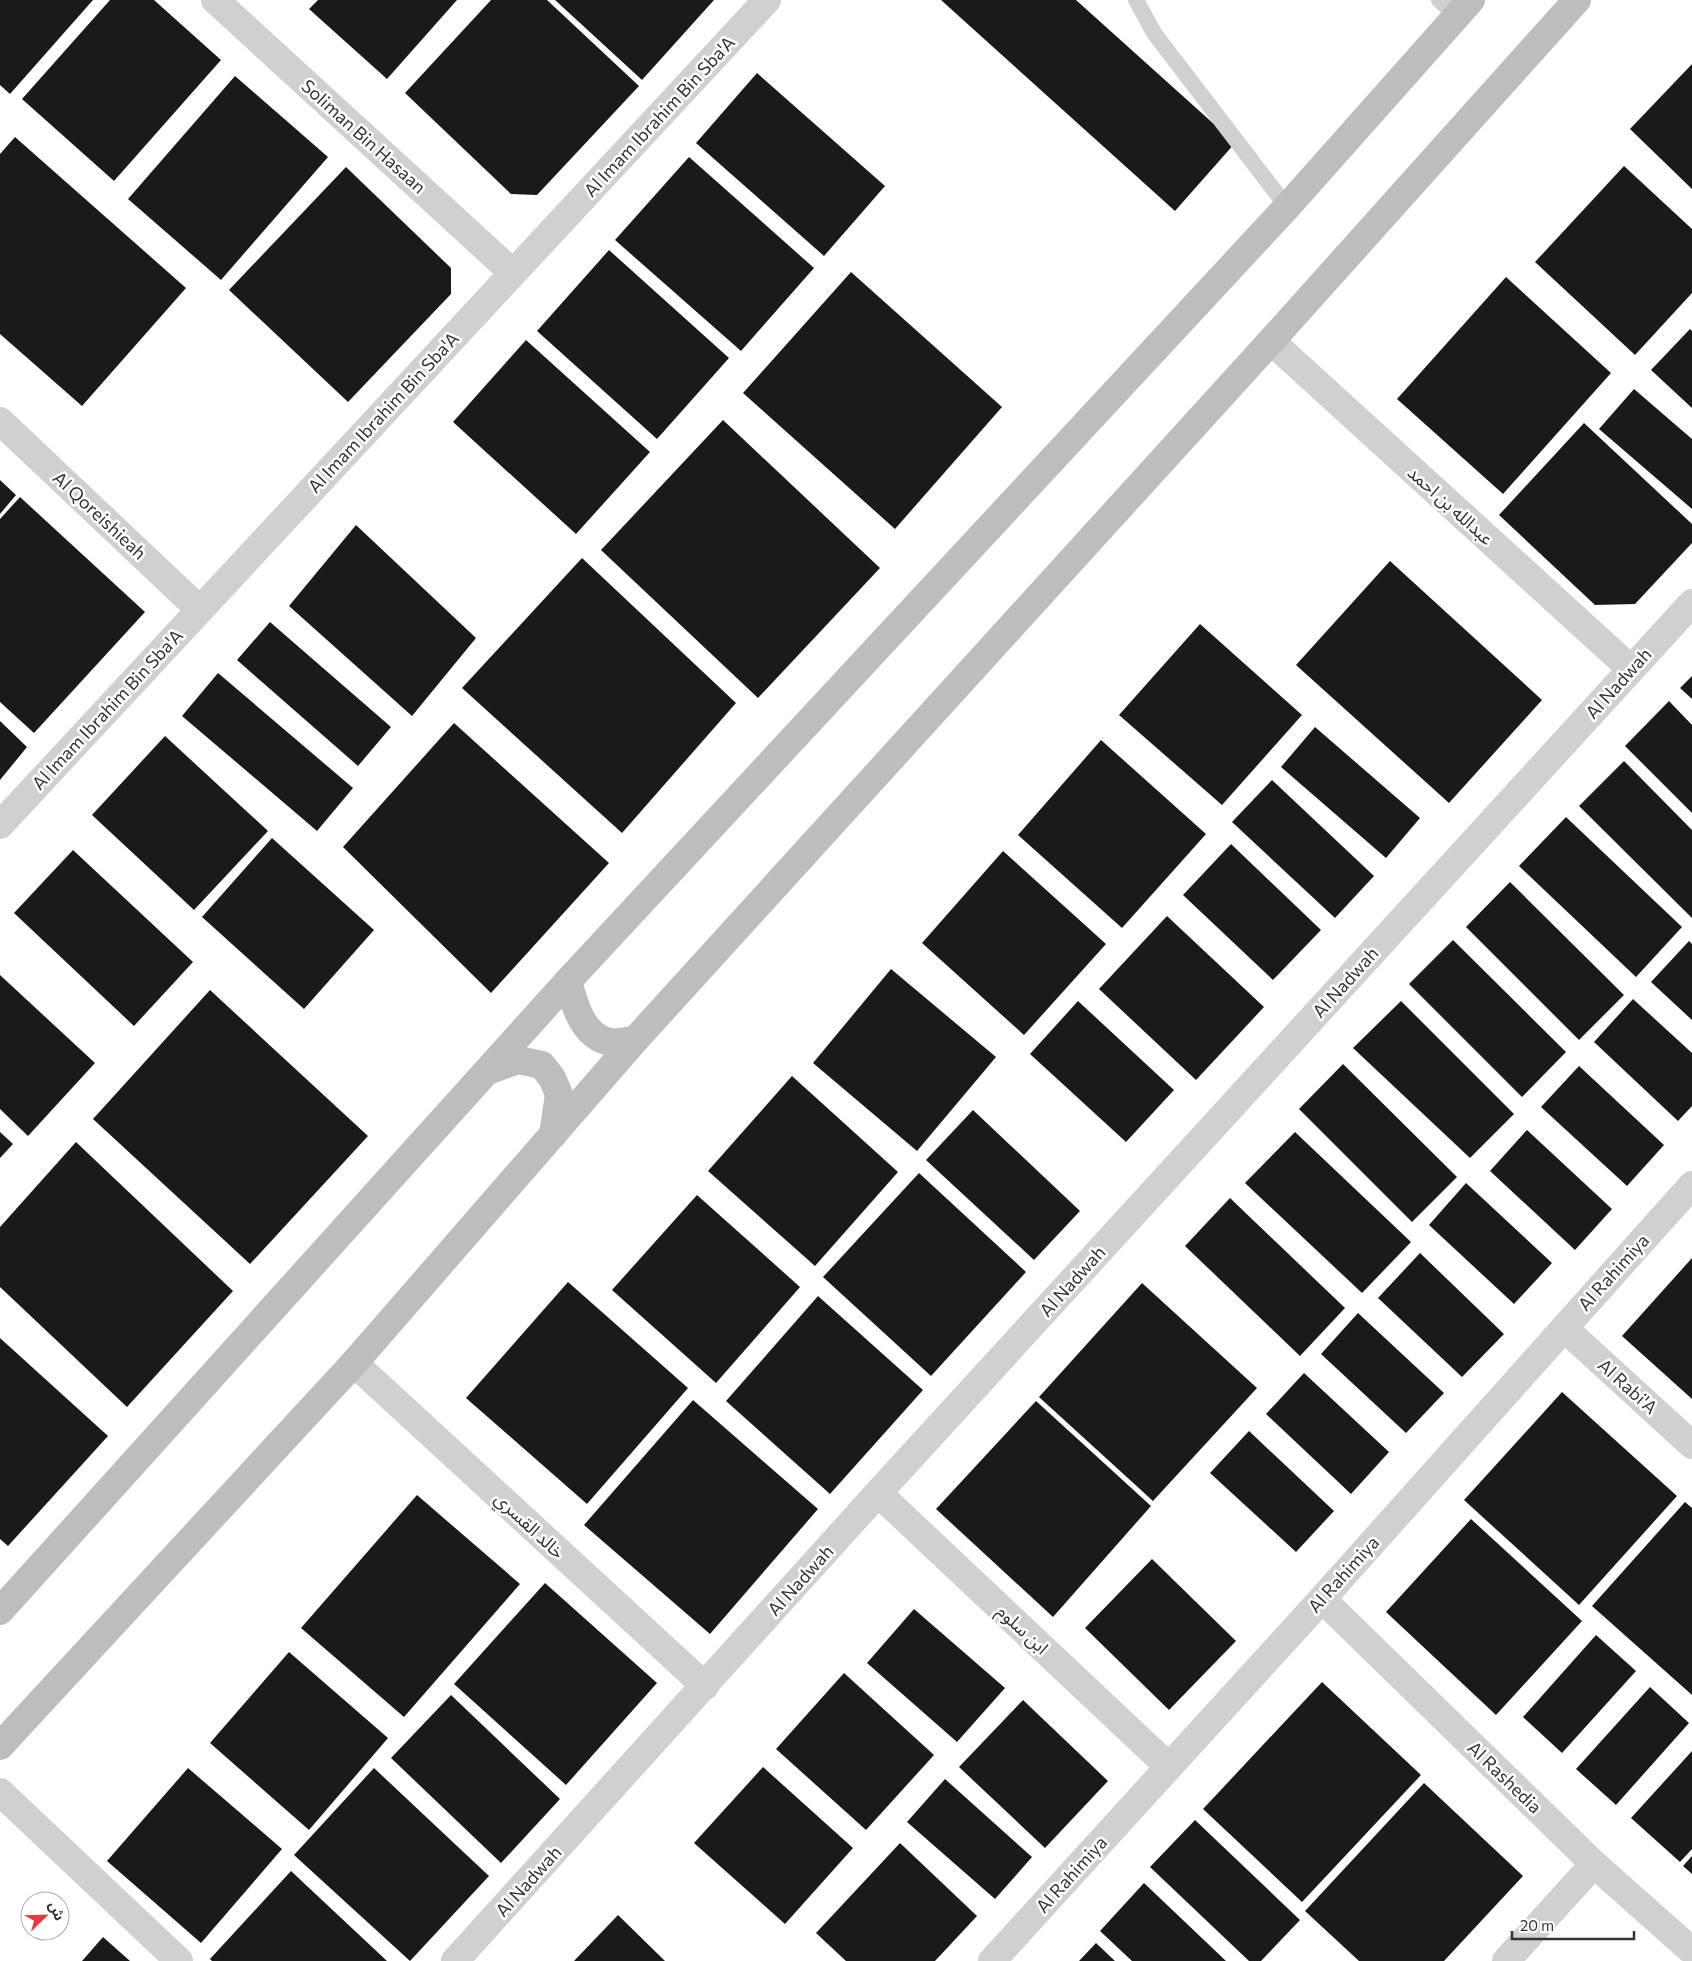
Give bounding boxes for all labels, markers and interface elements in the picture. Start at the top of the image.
street label: Al Imam Ibrahim Bin Sba'A [579,31,739,201]
street label: Soliman Bin Hasaan [297,74,431,198]
street label: Al Imam Ibrahim Bin Sba'A [303,327,463,497]
street label: عبدالله بن احمد [1403,461,1498,550]
street label: Al Qoreishieah [49,466,151,564]
street label: Al Imam Ibrahim Bin Sba'A [27,624,187,794]
street label: Al Nadwah [1580,643,1656,723]
street label: Al Nadwah [1307,942,1383,1022]
street label: Al Rahimiya [1573,1229,1653,1315]
street label: Al Nadwah [1034,1241,1110,1321]
street label: Al Rabi'A [1594,1354,1662,1418]
street label: خالد القسري [488,1487,570,1565]
street label: Al Rahimiya [1303,1531,1383,1617]
street label: Al Nadwah [762,1540,838,1620]
street label: ابن سلوم [990,1600,1053,1661]
street label: Al Rashedia [1463,1736,1547,1818]
street label: Al Rahimiya [1031,1831,1111,1917]
street label: Al Nadwah [490,1841,566,1921]
north arrow [20,1891,70,1941]
text: ش [46,1899,69,1923]
scale bar [1512,1908,1634,1940]
text: 20 m [1520,1916,1554,1934]

